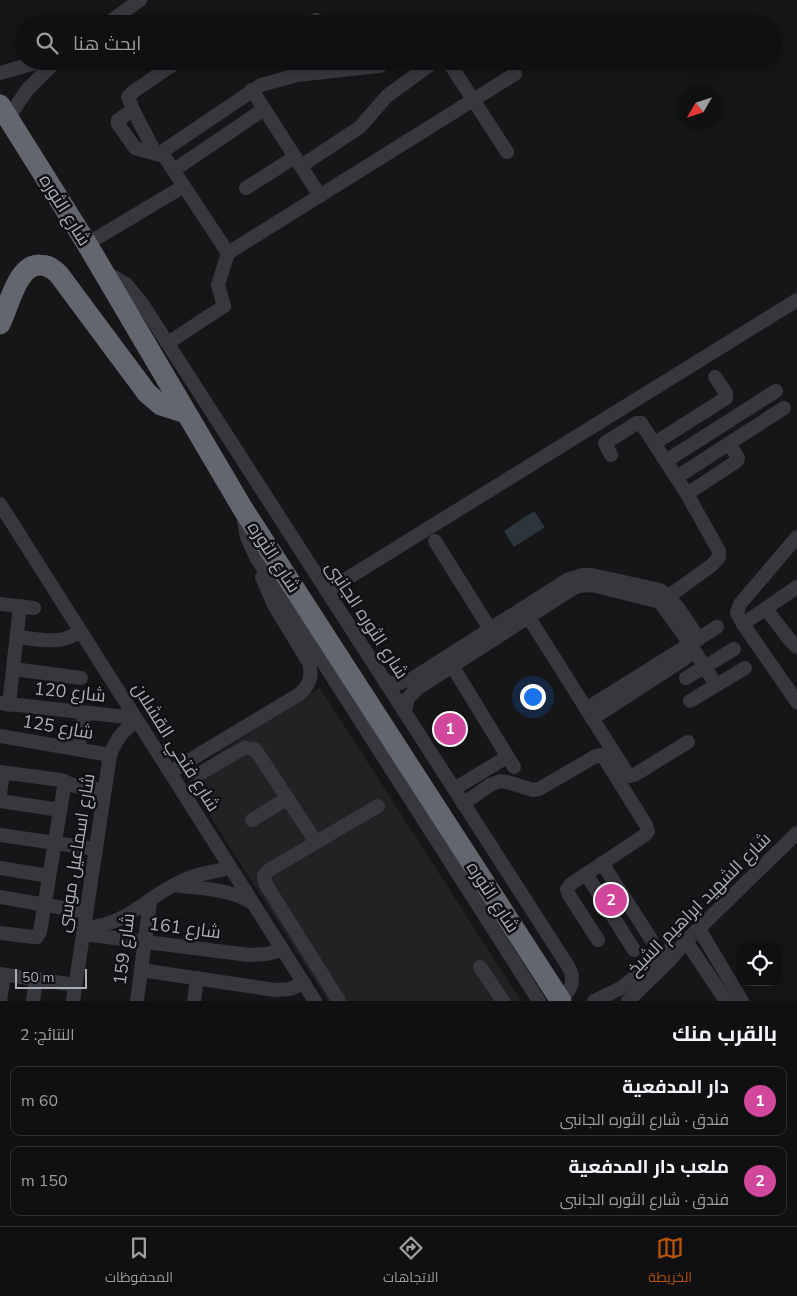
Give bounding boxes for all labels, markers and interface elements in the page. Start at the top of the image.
search box [15,15,782,70]
icon: search [33,29,61,57]
text: ابحث هنا [73,31,141,57]
north arrow [677,85,722,130]
street label: شارع الثوره [34,170,96,250]
street label: شارع الثوره [242,517,306,597]
street label: شارع الثوره الجانبى [320,557,414,683]
street label: شارع 120 [33,676,107,708]
street label: شارع فتحي القشلان [125,678,225,817]
your location [520,684,546,710]
street label: شارع 125 [21,709,95,745]
pin: 1 [434,710,466,748]
street label: شارع اسماعيل موسى [52,772,100,934]
street label: شارع الشهيد ابراهيم الشيخ [622,827,776,981]
street label: شارع الثوره [461,857,525,937]
pin: 2 [595,881,627,919]
street label: شارع 159 [108,912,140,986]
street label: شارع 161 [148,912,222,944]
map controls [737,941,782,986]
button: locate [737,941,782,986]
scale bar [15,966,88,989]
text: 50 m [22,968,54,987]
text: بالقرب منك [672,1020,777,1048]
text: النتائج: 2 [20,1024,75,1046]
text: دار المدفعية [622,1074,729,1100]
text: 60 m [21,1090,58,1112]
text: 1 [755,1090,765,1112]
text: فندق · شارع الثوره الجانبى [560,1109,729,1131]
text: ملعب دار المدفعية [569,1154,729,1180]
text: 150 m [21,1170,68,1192]
text: 2 [755,1170,765,1192]
text: فندق · شارع الثوره الجانبى [560,1189,729,1211]
tab: المحفوظات [105,1234,173,1290]
tab: الاتجاهات [383,1234,438,1290]
tab: الخريطة [648,1234,692,1290]

